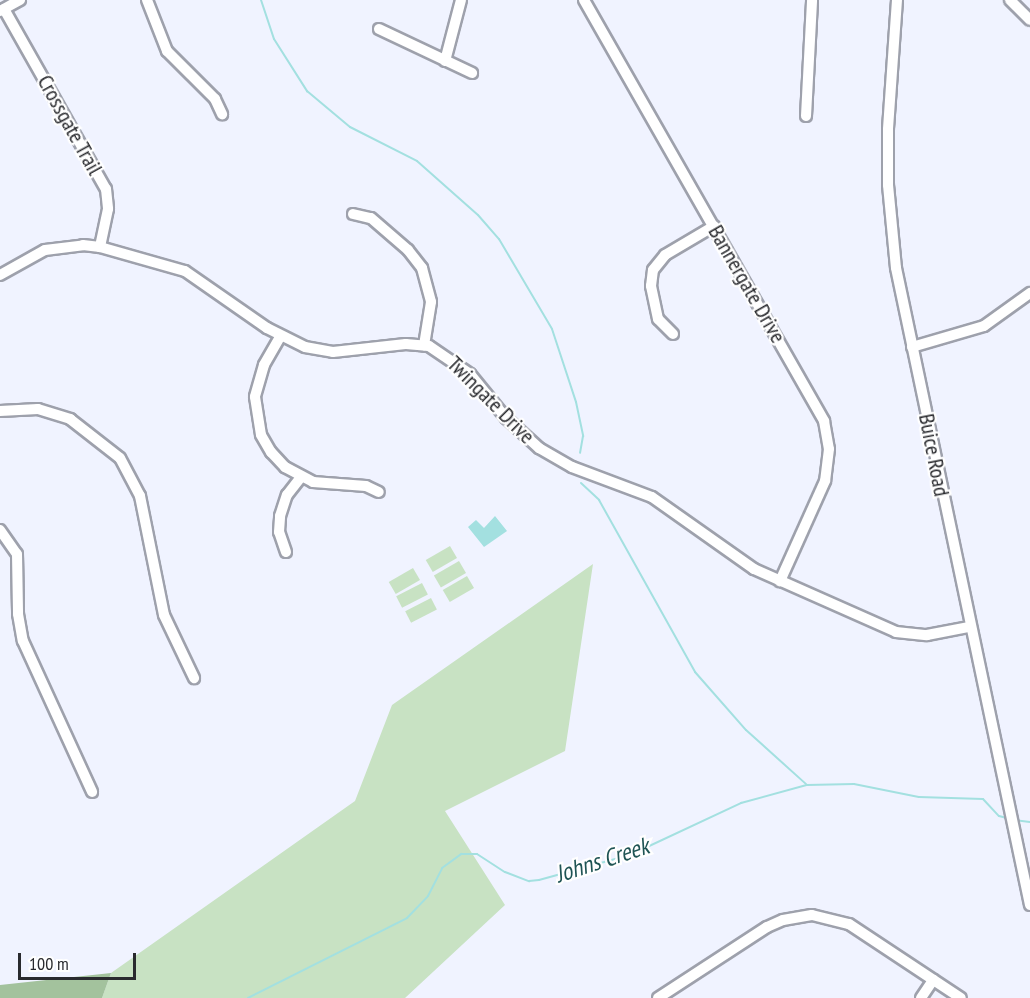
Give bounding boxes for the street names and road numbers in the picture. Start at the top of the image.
street label: Crossgate Trail [32,70,108,180]
street label: Bannergate Drive [703,220,791,348]
street label: Twingate Drive [442,351,540,449]
street label: Buice Road [913,412,955,498]

